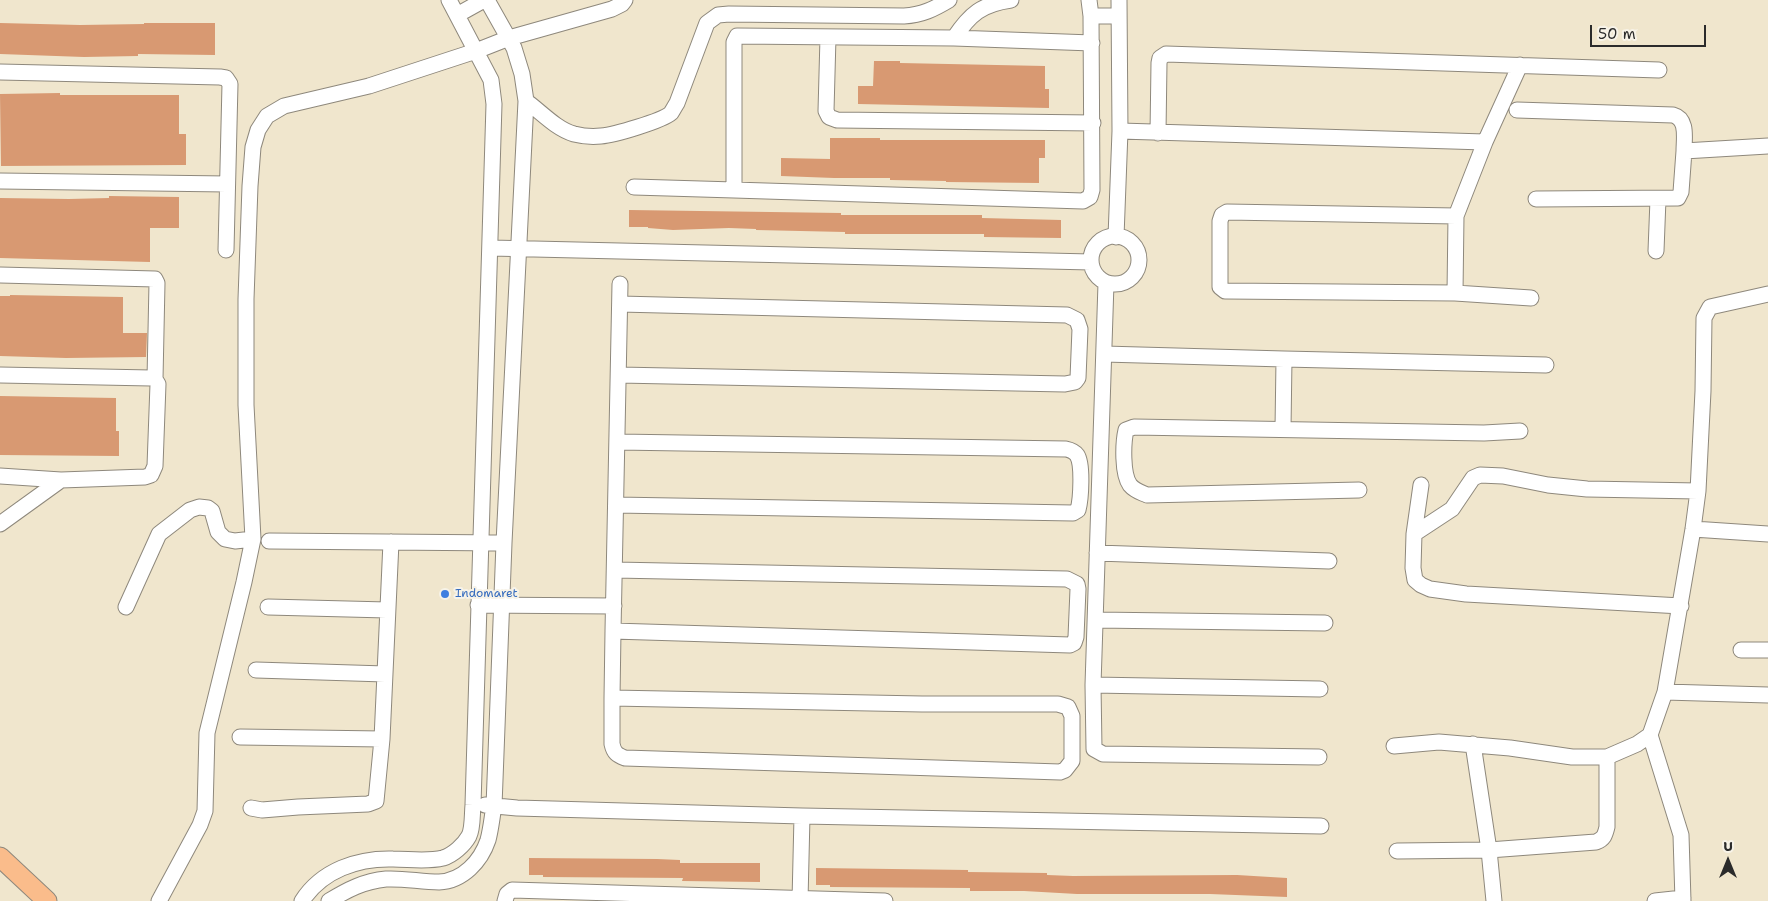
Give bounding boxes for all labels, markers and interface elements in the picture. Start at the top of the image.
scale bar [1593,15,1709,47]
text: 50 m [1598,24,1636,44]
place label: Indomaret [455,587,518,601]
marker: Indomaret [439,588,451,600]
north arrow [1703,836,1753,886]
text: U [1723,837,1733,855]

